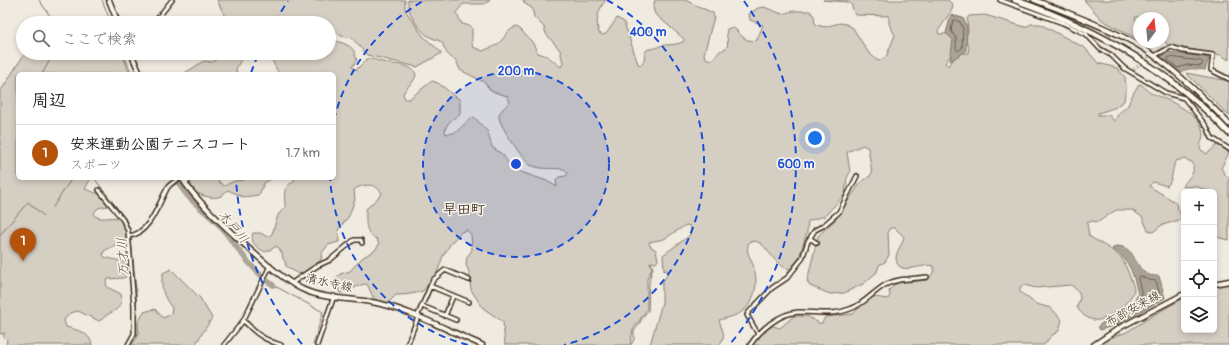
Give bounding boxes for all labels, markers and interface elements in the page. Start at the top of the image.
north arrow [1133,12,1169,48]
search box [16,16,336,60]
text: 400 m [629,25,667,40]
icon: search [30,27,52,49]
text: ここで検索 [62,30,137,49]
text: 200 m [498,64,535,79]
text: 周辺 [32,90,66,111]
your location [805,128,825,148]
text: 安来運動公園テニスコート [70,135,250,154]
text: 1 [42,145,48,161]
text: 1.7 km [285,145,320,161]
text: スポーツ [70,157,122,173]
centre of rings [509,157,523,171]
text: 600 m [778,157,815,172]
map controls [1181,189,1217,333]
button: + [1181,189,1217,225]
district label: 早田町 [443,201,485,218]
water label: 木戸川 [214,207,252,247]
button: − [1181,225,1217,261]
pin: 1 [10,228,36,261]
water label: 万才川 [114,237,132,277]
button: locate [1181,261,1217,297]
street label: 清水寺線 [304,271,354,295]
street label: 布部安来線 [1103,288,1163,330]
button: layers [1181,297,1217,333]

